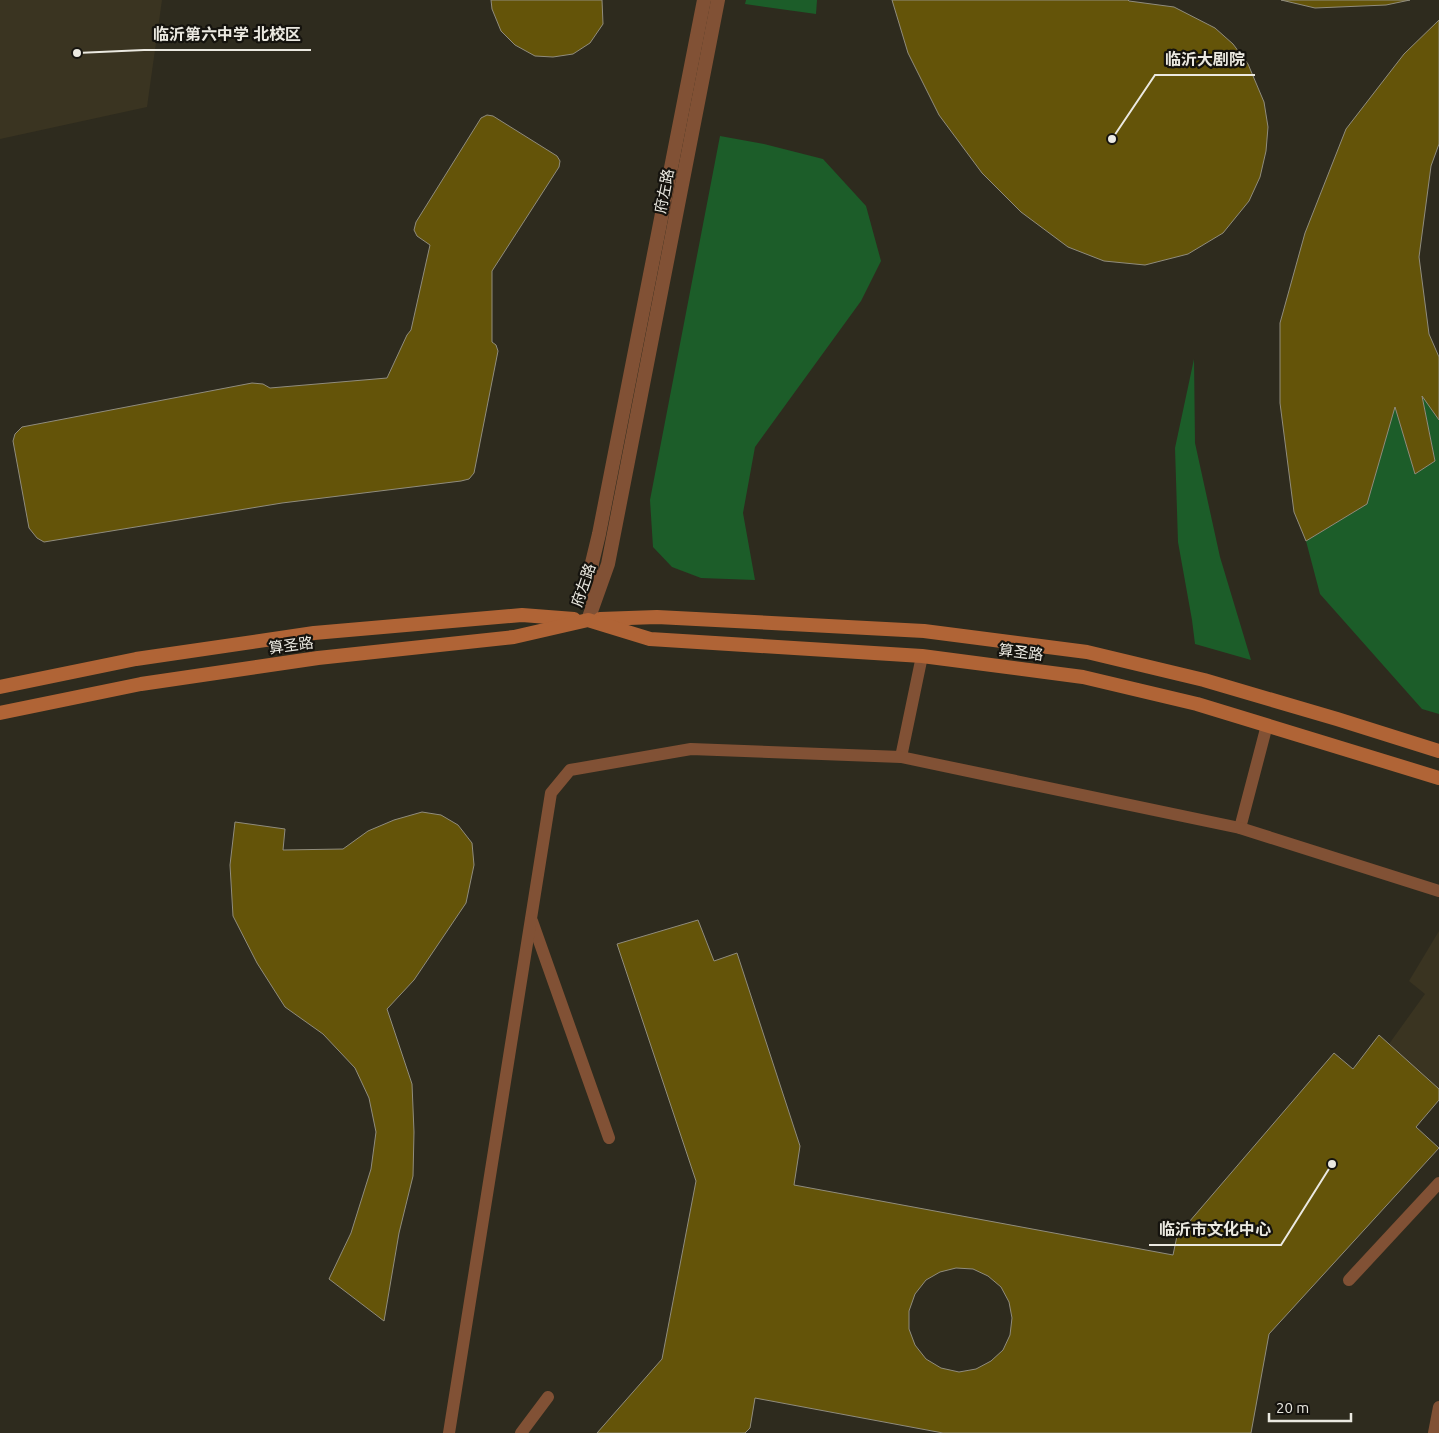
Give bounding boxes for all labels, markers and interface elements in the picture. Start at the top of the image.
callout: 临沂第六中学 北校区 [144,19,311,50]
text: 临沂第六中学 北校区 [153,25,301,43]
callout: 临沂大剧院 [1155,44,1255,75]
text: 临沂大剧院 [1165,50,1245,68]
street label: 府左路 [651,167,677,215]
street label: 府左路 [568,561,598,609]
street label: 算圣路 [268,633,314,657]
street label: 算圣路 [998,641,1044,663]
callout: 临沂市文化中心 [1149,1214,1281,1245]
text: 临沂市文化中心 [1159,1220,1271,1238]
scale bar [1269,1390,1352,1422]
text: 20 m [1276,1399,1309,1416]

